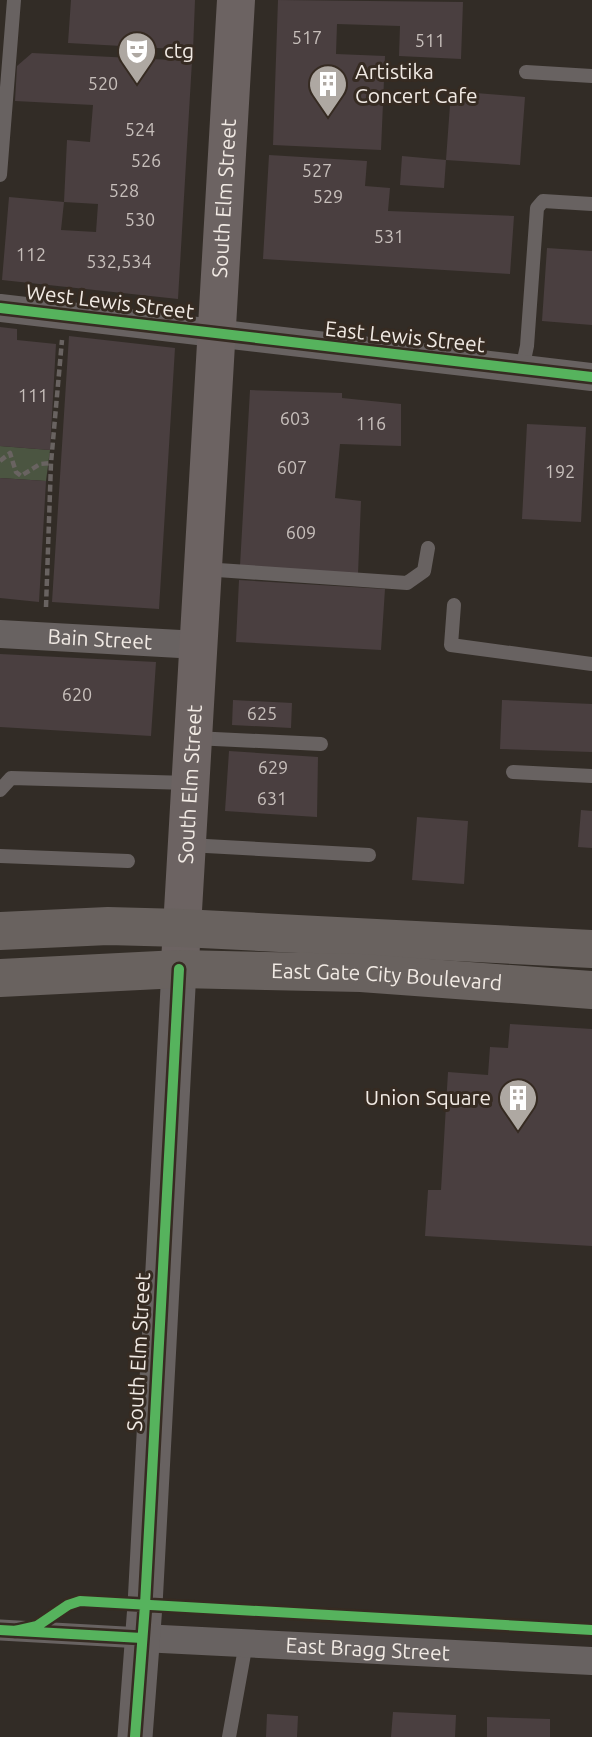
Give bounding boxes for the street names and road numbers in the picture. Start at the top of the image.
street label: South Elm Street [207,118,240,278]
street label: West Lewis Street [25,279,196,323]
street label: East Lewis Street [324,316,486,356]
street label: Bain Street [47,624,153,653]
street label: South Elm Street [173,704,206,864]
street label: East Gate City Boulevard [271,958,503,994]
street label: South Elm Street [122,1272,154,1432]
street label: East Bragg Street [285,1632,451,1665]

